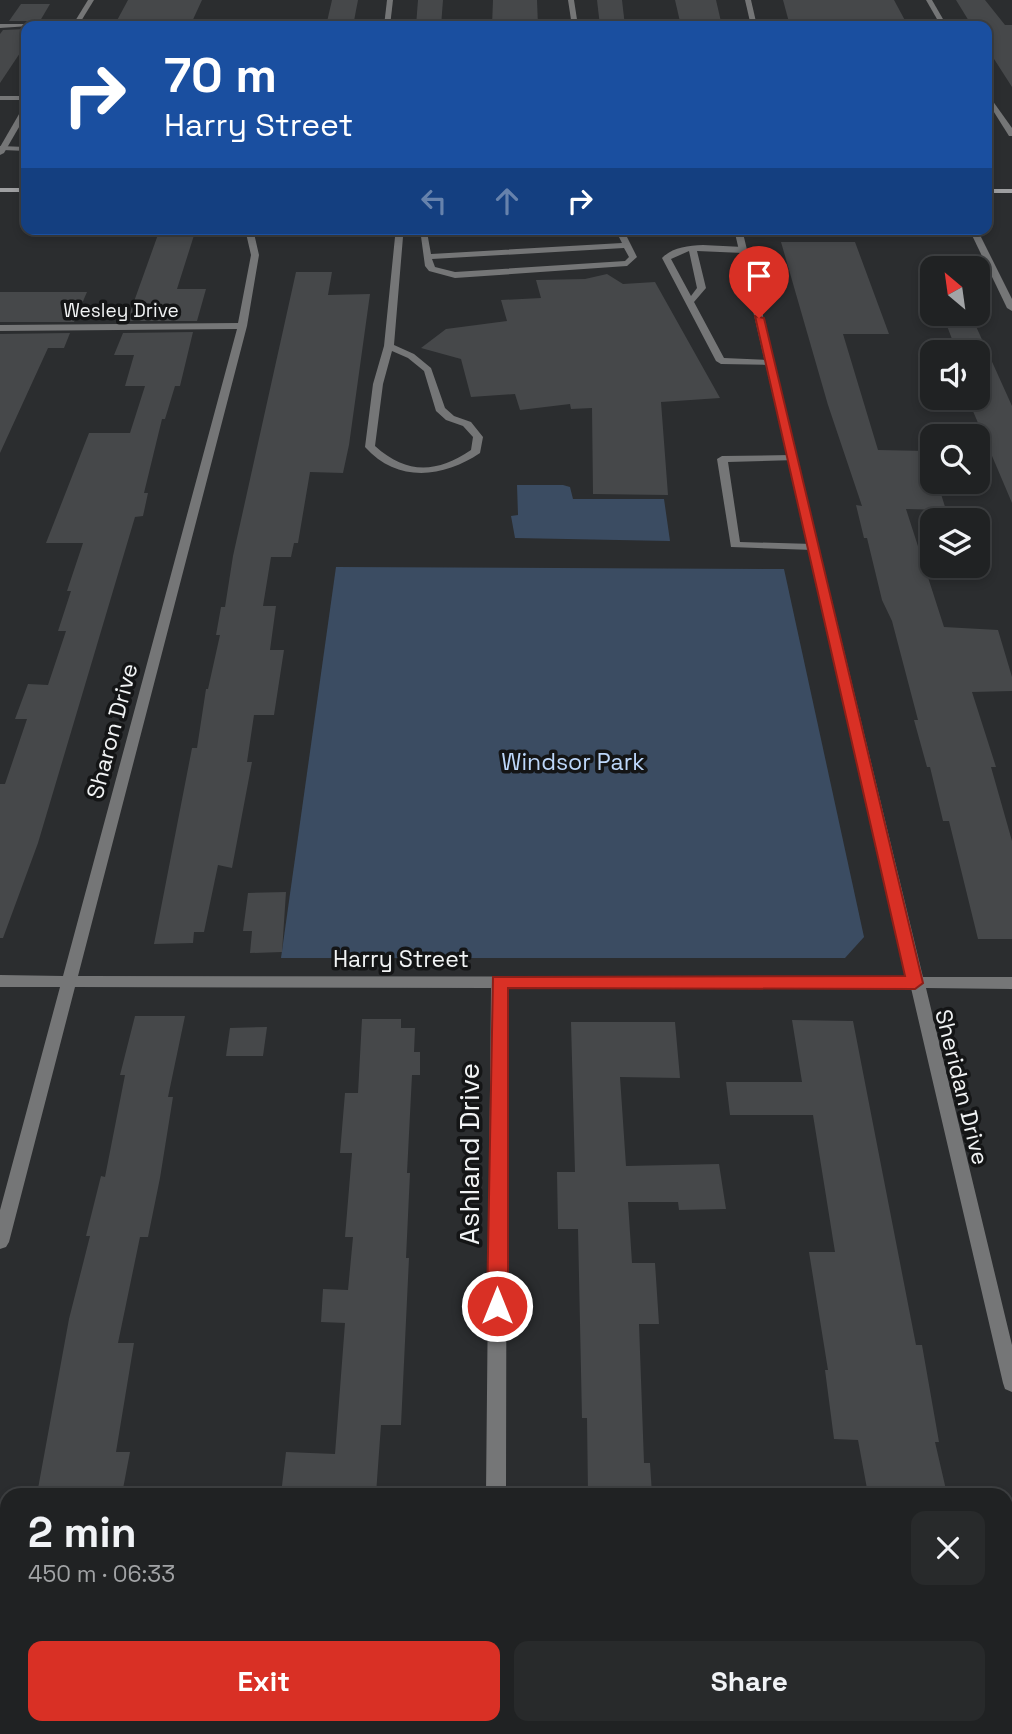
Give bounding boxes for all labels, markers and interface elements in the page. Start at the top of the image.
text: 70 m [164,44,277,106]
icon: right [49,49,140,140]
text: Harry Street [164,105,353,145]
icon: left [415,182,453,220]
icon: ahead [488,182,526,220]
icon: right [561,182,599,220]
pin [729,246,789,318]
north arrow [920,256,990,326]
map controls [920,256,990,578]
icon: arrive [740,257,778,295]
street label: Wesley Drive [63,298,179,323]
button: sound [920,340,990,410]
button: search [920,424,990,494]
button: layers [920,508,990,578]
street label: Sharon Drive [80,660,144,802]
park label: Windsor Park [501,747,645,777]
street label: Harry Street [333,944,469,974]
street label: Sheridan Drive [928,1006,996,1168]
street label: Ashland Drive [451,1063,487,1245]
position arrow [460,1269,534,1343]
text: 2 min [28,1506,137,1559]
button: close [911,1511,985,1585]
text: 450 m · 06:33 [28,1559,175,1589]
button: Exit [28,1641,500,1721]
button: Share [514,1641,985,1721]

